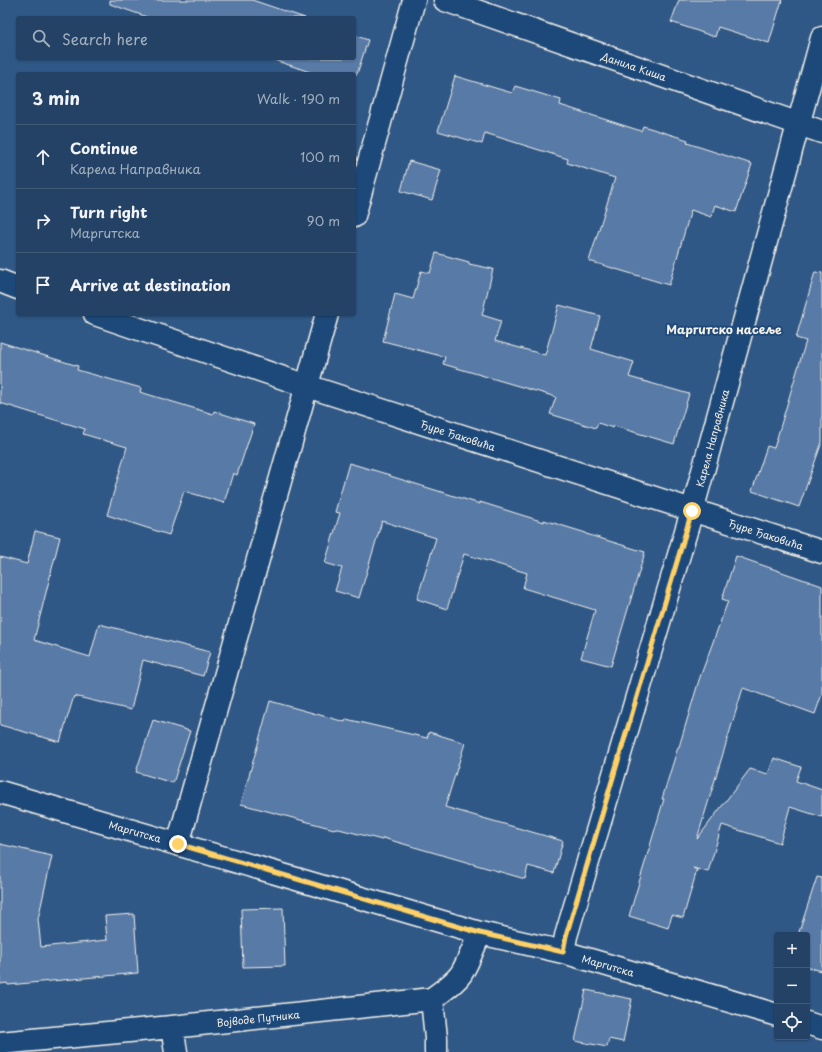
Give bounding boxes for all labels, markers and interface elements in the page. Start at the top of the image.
search box [16,16,356,60]
icon: search [30,27,52,49]
text: Search here [62,27,148,50]
street label: Данила Киша [599,48,669,84]
text: 3 min [32,85,80,111]
text: Walk · 190 m [257,89,340,108]
text: Continue [70,136,138,159]
icon: ahead [32,146,54,168]
text: 100 m [300,147,340,166]
text: Карела Направника [70,159,201,178]
text: Turn right [70,200,147,223]
icon: right [32,210,54,232]
text: 90 m [307,211,340,230]
text: Маргитска [70,223,140,242]
text: Arrive at destination [70,273,231,296]
icon: arrive [32,274,54,296]
district label: Маргитско насеље [666,320,782,338]
street label: Карела Направника [692,387,732,488]
street label: Ђуре Ђаковића [419,416,498,454]
route start [683,502,701,520]
street label: Ђуре Ђаковића [727,515,806,553]
street label: Маргитска [107,816,164,846]
route end [169,835,187,853]
map controls [774,932,810,1040]
button: + [774,932,810,968]
street label: Маргитска [580,950,637,980]
button: − [774,968,810,1004]
button: locate [774,1004,810,1040]
street label: Војводе Путника [216,1006,301,1030]

